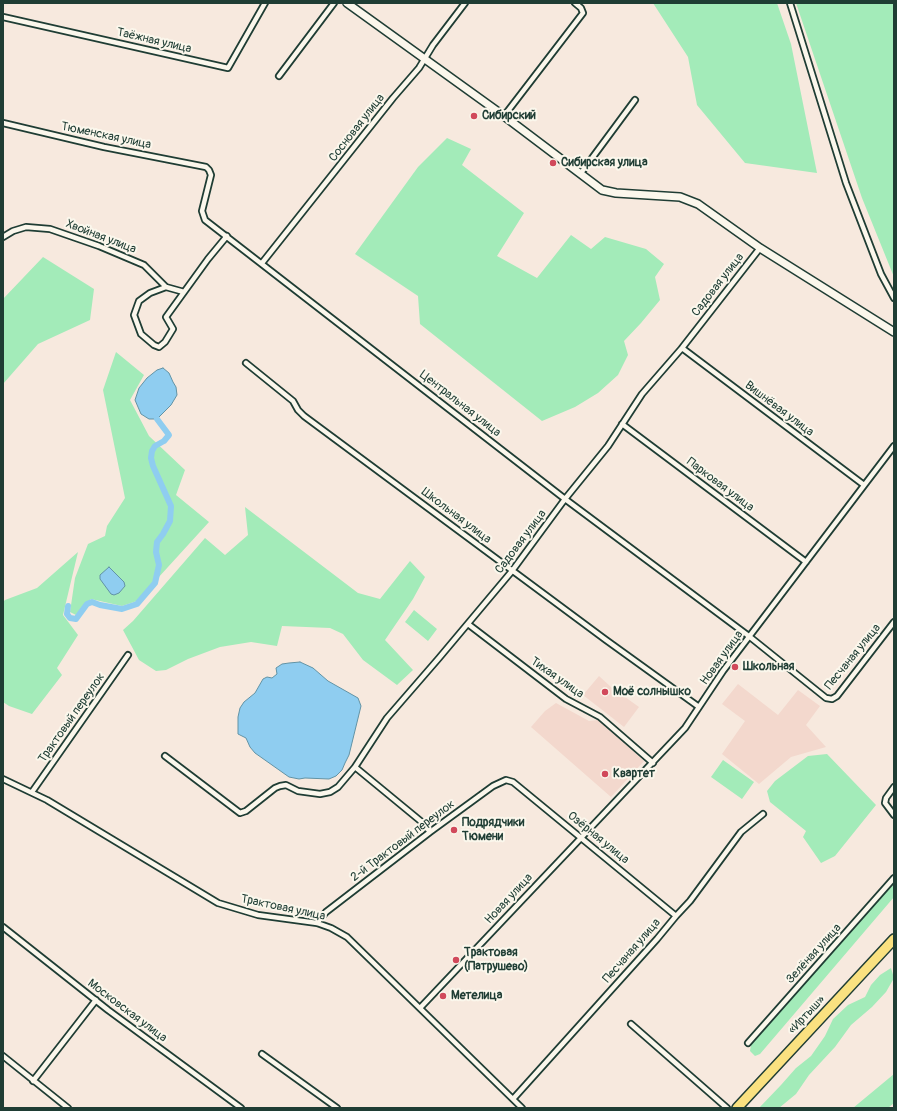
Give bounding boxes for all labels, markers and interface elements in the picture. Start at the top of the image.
street label: Таёжная улица [115,25,193,57]
street label: Сосновая улица [326,91,388,165]
place label: Сибирский [482,109,536,123]
marker: Сибирский [469,111,479,121]
street label: Тюменская улица [60,119,152,153]
place label: Сибирская улица [561,156,648,170]
marker: Сибирская улица [548,158,558,168]
street label: Хвойная улица [64,217,138,257]
street label: Садовая улица [689,251,747,319]
street label: Центральная улица [416,368,504,440]
street label: Вишнёвая улица [742,378,816,440]
street label: Парковая улица [683,455,757,515]
street label: Школьная улица [418,485,494,547]
street label: Садовая улица [492,507,550,577]
street label: Песчаная улица [822,621,884,693]
street label: Новая улица [697,628,747,688]
street label: Тихая улица [528,654,586,702]
place label: Школьная [743,660,794,674]
marker: Школьная [730,662,740,672]
street label: Трактовый переулок [36,670,108,766]
place label: Моё солнышко [613,685,691,699]
marker: Моё солнышко [600,687,610,697]
place label: Квартет [613,767,655,781]
marker: Квартет [600,769,610,779]
street label: 2-й Трактовый переулок [348,797,458,885]
street label: Озёрная улица [564,809,632,867]
place label: Подрядчики Тюмени [462,816,524,844]
marker: Подрядчики Тюмени [449,825,459,835]
street label: Новая улица [482,871,536,927]
street label: Трактовая улица [239,892,327,924]
street label: Песчаная улица [600,916,664,986]
street label: Зелёная улица [783,921,845,987]
place label: Трактовая (Патрушево) [464,946,528,974]
marker: Трактовая (Патрушево) [451,955,461,965]
street label: Московская улица [84,976,170,1046]
place label: Метелица [451,989,502,1003]
marker: Метелица [438,991,448,1001]
street label: «Иртыш» [786,993,828,1037]

